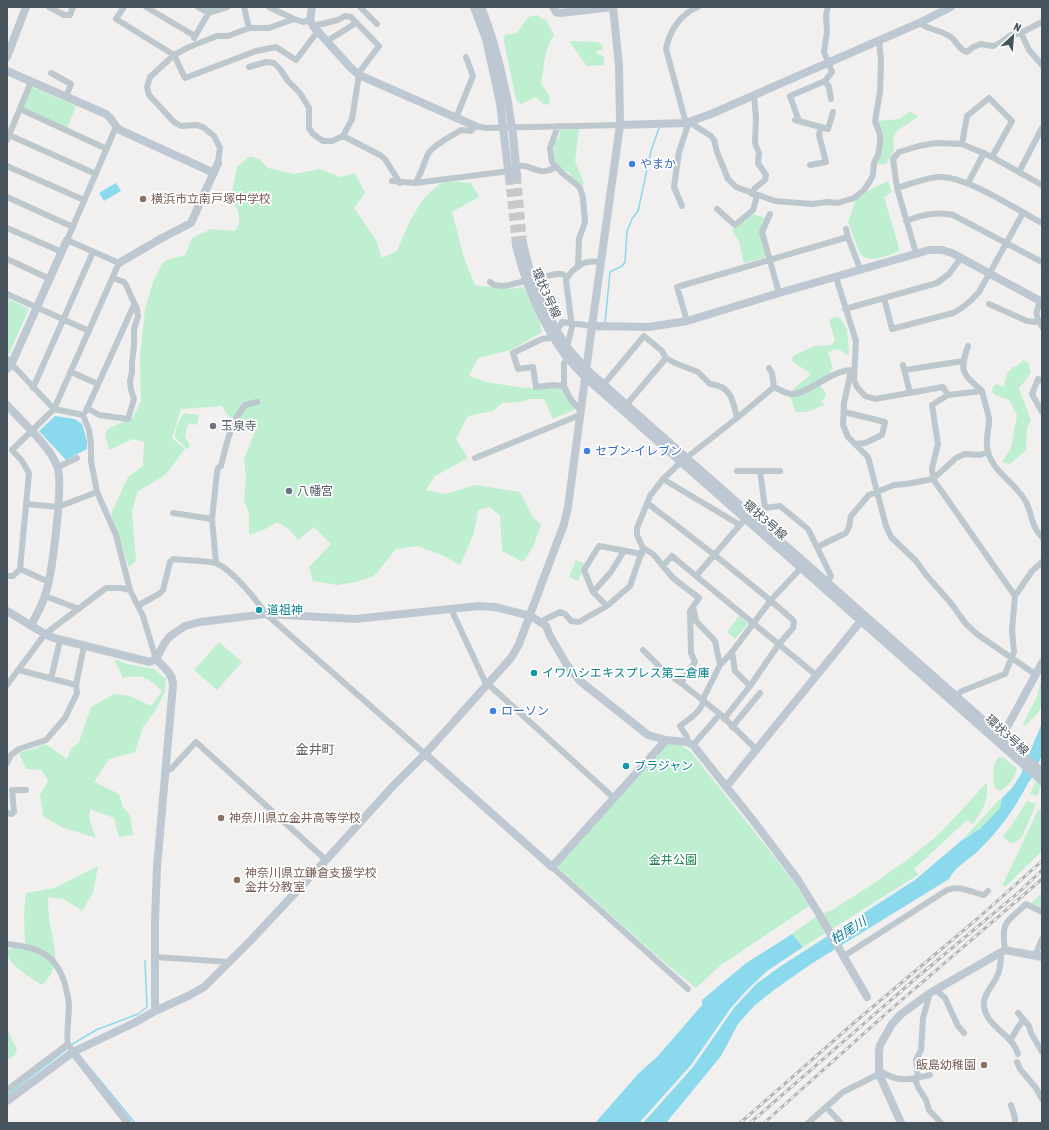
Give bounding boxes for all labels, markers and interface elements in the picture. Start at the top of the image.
north arrow [993,16,1033,56]
text: N [1012,20,1023,34]
place label: やまか [640,157,676,171]
marker: やまか [627,159,637,169]
place label: 横浜市立南戸塚中学校 [151,192,271,206]
marker: 横浜市立南戸塚中学校 [138,194,148,204]
street label: 環状3号線 [529,266,563,320]
place label: 玉泉寺 [221,419,257,433]
marker: 玉泉寺 [208,421,218,431]
place label: セブン-イレブン [595,444,682,458]
marker: セブン-イレブン [582,446,592,456]
place label: 八幡宮 [297,484,333,498]
marker: 八幡宮 [284,486,294,496]
street label: 環状3号線 [740,497,790,543]
place label: 道祖神 [267,603,303,617]
marker: 道祖神 [254,605,264,615]
place label: イワハシエキスプレス第二倉庫 [542,666,710,680]
marker: イワハシエキスプレス第二倉庫 [529,668,539,678]
place label: ローソン [501,704,549,718]
marker: ローソン [488,706,498,716]
street label: 環状3号線 [982,712,1032,758]
district label: 金井町 [295,742,335,757]
place label: ブラジャン [634,759,693,773]
marker: ブラジャン [621,761,631,771]
place label: 神奈川県立金井高等学校 [229,811,361,825]
marker: 神奈川県立金井高等学校 [216,813,226,823]
park label: 金井公園 [649,853,697,867]
place label: 神奈川県立鎌倉支援学校 金井分教室 [245,866,377,894]
marker: 神奈川県立鎌倉支援学校 金井分教室 [232,875,242,885]
water label: 柏尾川 [828,913,870,947]
place label: 飯島幼稚園 [916,1058,976,1072]
marker: 飯島幼稚園 [979,1060,989,1070]

